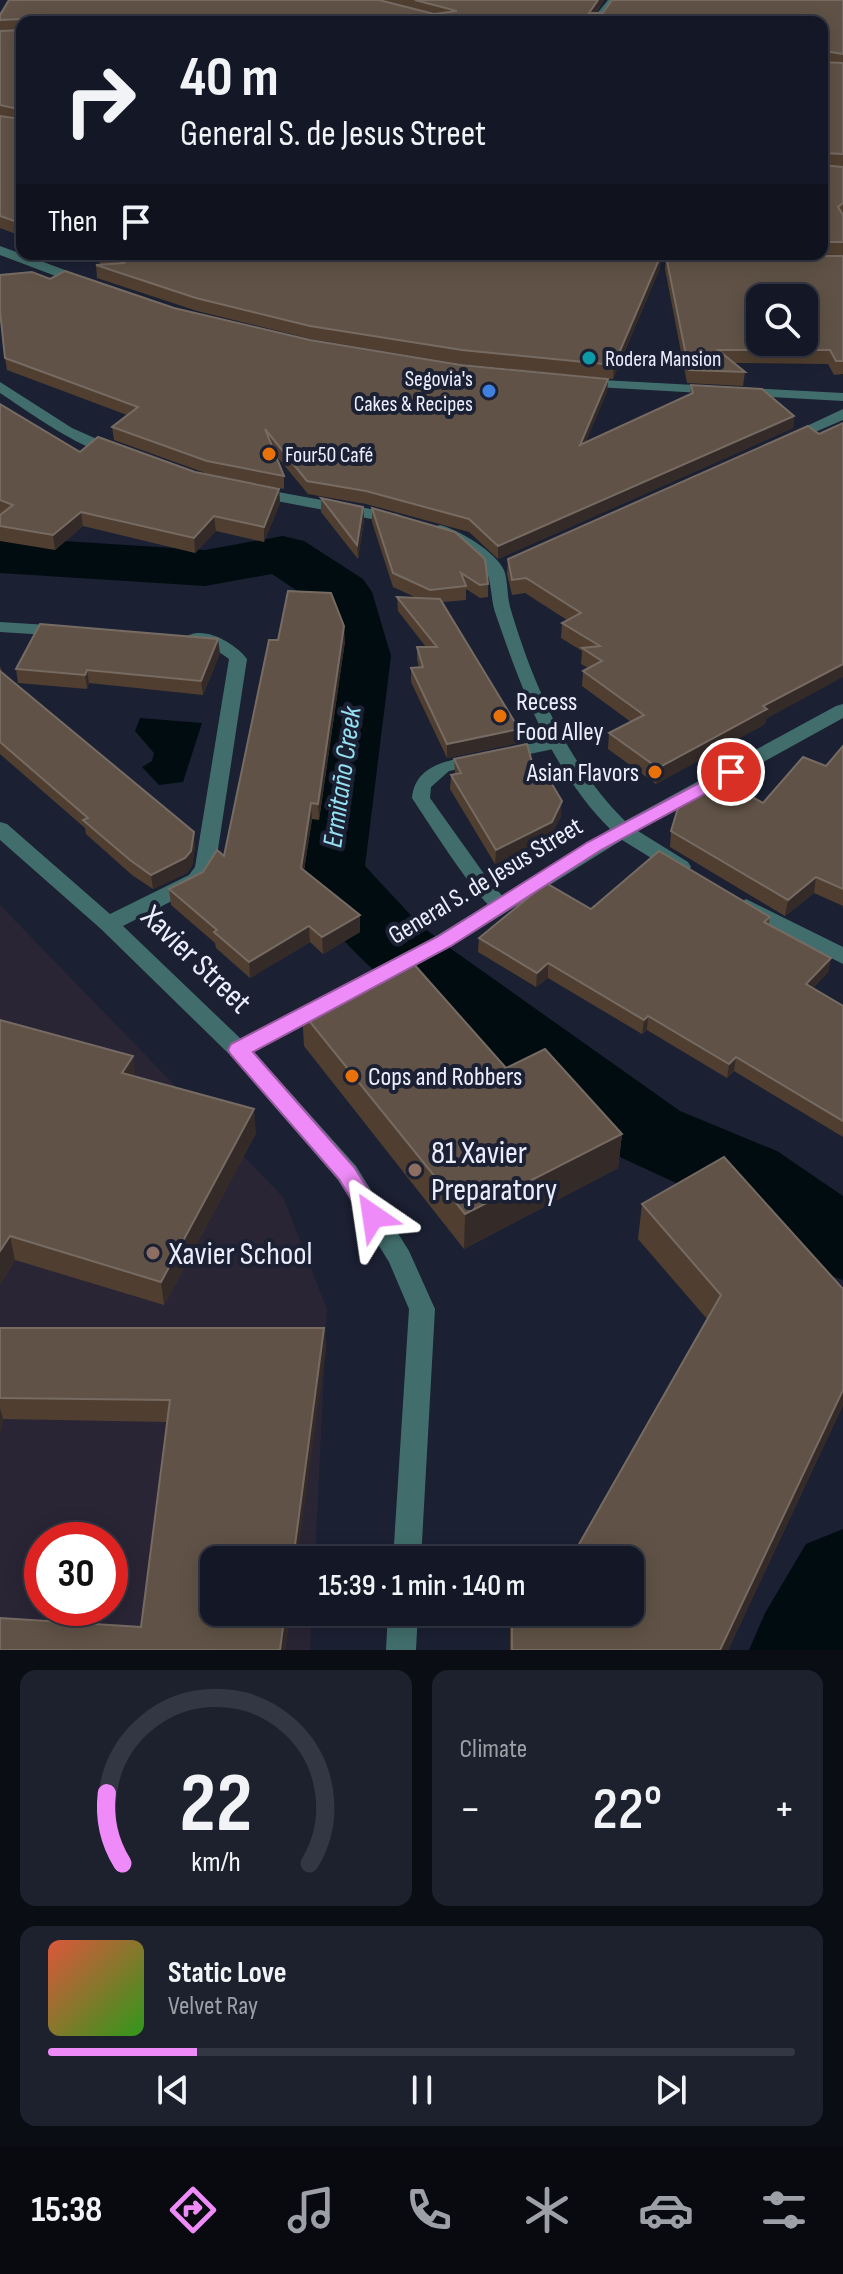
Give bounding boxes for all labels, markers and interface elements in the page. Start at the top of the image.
text: 40 m [180,45,279,112]
icon: right [48,48,152,152]
text: General S. de Jesus Street [180,113,486,156]
icon: arrive [114,200,158,244]
text: Then [48,204,98,240]
map controls [746,284,818,356]
button: search [746,284,818,356]
place label: Rodera Mansion [605,346,721,373]
marker: Rodera Mansion [580,349,598,367]
place label: Segovia's Cakes & Recipes [354,366,473,418]
marker: Segovia's Cakes & Recipes [480,382,498,400]
place label: Four50 Café [285,442,373,469]
marker: Four50 Café [260,445,278,463]
place label: Recess Food Alley [516,687,604,748]
water label: Ermitaño Creek [316,703,369,850]
marker: Recess Food Alley [491,707,509,725]
pin [697,738,765,806]
icon: arrive [709,750,753,794]
place label: Asian Flavors [526,758,639,789]
marker: Asian Flavors [646,763,664,781]
street label: General S. de Jesus Street [383,811,589,951]
street label: Xavier Street [132,897,259,1022]
place label: Cops and Robbers [368,1062,522,1093]
marker: Cops and Robbers [343,1067,361,1085]
place label: 81 Xavier Preparatory [431,1134,557,1210]
marker: 81 Xavier Preparatory [406,1161,424,1179]
position arrow [331,1174,415,1258]
place label: Xavier School [168,1235,313,1274]
marker: Xavier School [144,1244,162,1262]
speed limit sign: 30 [24,1522,128,1626]
text: 15:39 · 1 min · 140 m [319,1568,525,1604]
text: Climate [460,1734,527,1765]
text: 22 [179,1755,252,1855]
text: 22° [592,1774,662,1846]
text: − [460,1783,481,1836]
text: + [773,1783,795,1836]
text: km/h [191,1845,240,1880]
text: Static Love [168,1955,287,1991]
text: Velvet Ray [168,1991,258,2022]
icon: previous [151,2068,195,2112]
icon: pause [400,2068,444,2112]
icon: next [649,2068,693,2112]
icon: directions [165,2182,221,2238]
icon: music [283,2182,339,2238]
icon: phone [401,2182,457,2238]
icon: climate [519,2182,575,2238]
icon: car [638,2182,694,2238]
icon: filters [756,2182,812,2238]
text: 15:38 [31,2189,102,2232]

